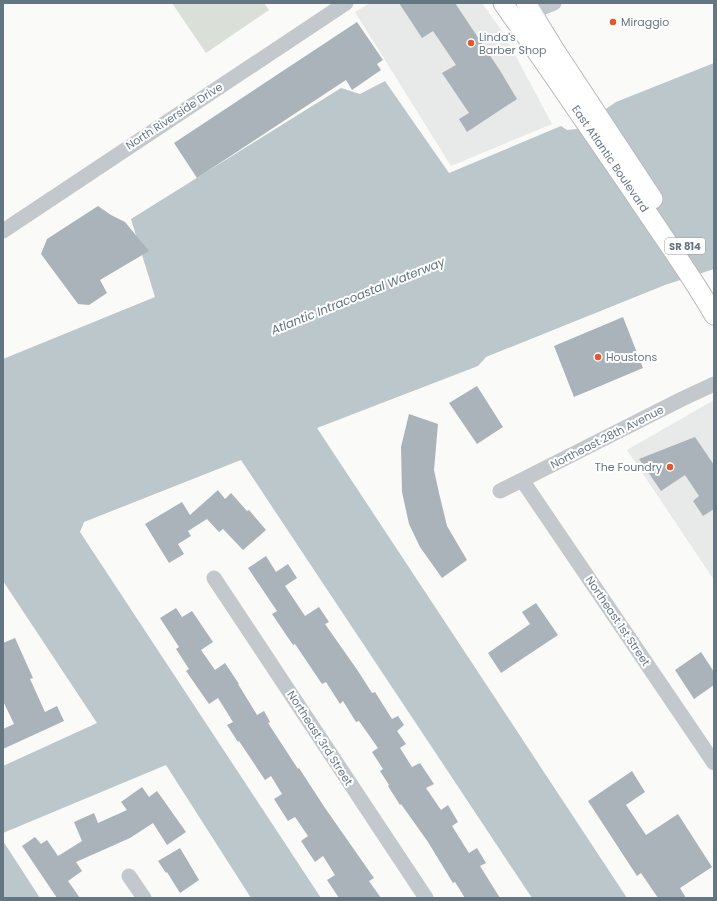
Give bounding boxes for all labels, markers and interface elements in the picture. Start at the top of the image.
place label: Miraggio [621,14,669,30]
marker: Miraggio [608,17,618,27]
place label: Linda's Barber Shop [479,29,547,58]
marker: Linda's Barber Shop [466,38,476,48]
street label: North Riverside Drive [122,79,226,153]
street label: East Atlantic Boulevard [568,102,653,215]
road number: SR 814 [665,238,705,254]
water label: Atlantic Intracoastal Waterway [267,252,448,339]
place label: Houstons [606,349,658,365]
marker: Houstons [593,352,603,362]
street label: Northeast 28th Avenue [547,401,667,473]
place label: The Foundry [595,459,663,475]
marker: The Foundry [665,462,675,472]
street label: Northeast 1st Street [582,573,654,669]
street label: Northeast 3rd Street [283,688,357,788]

